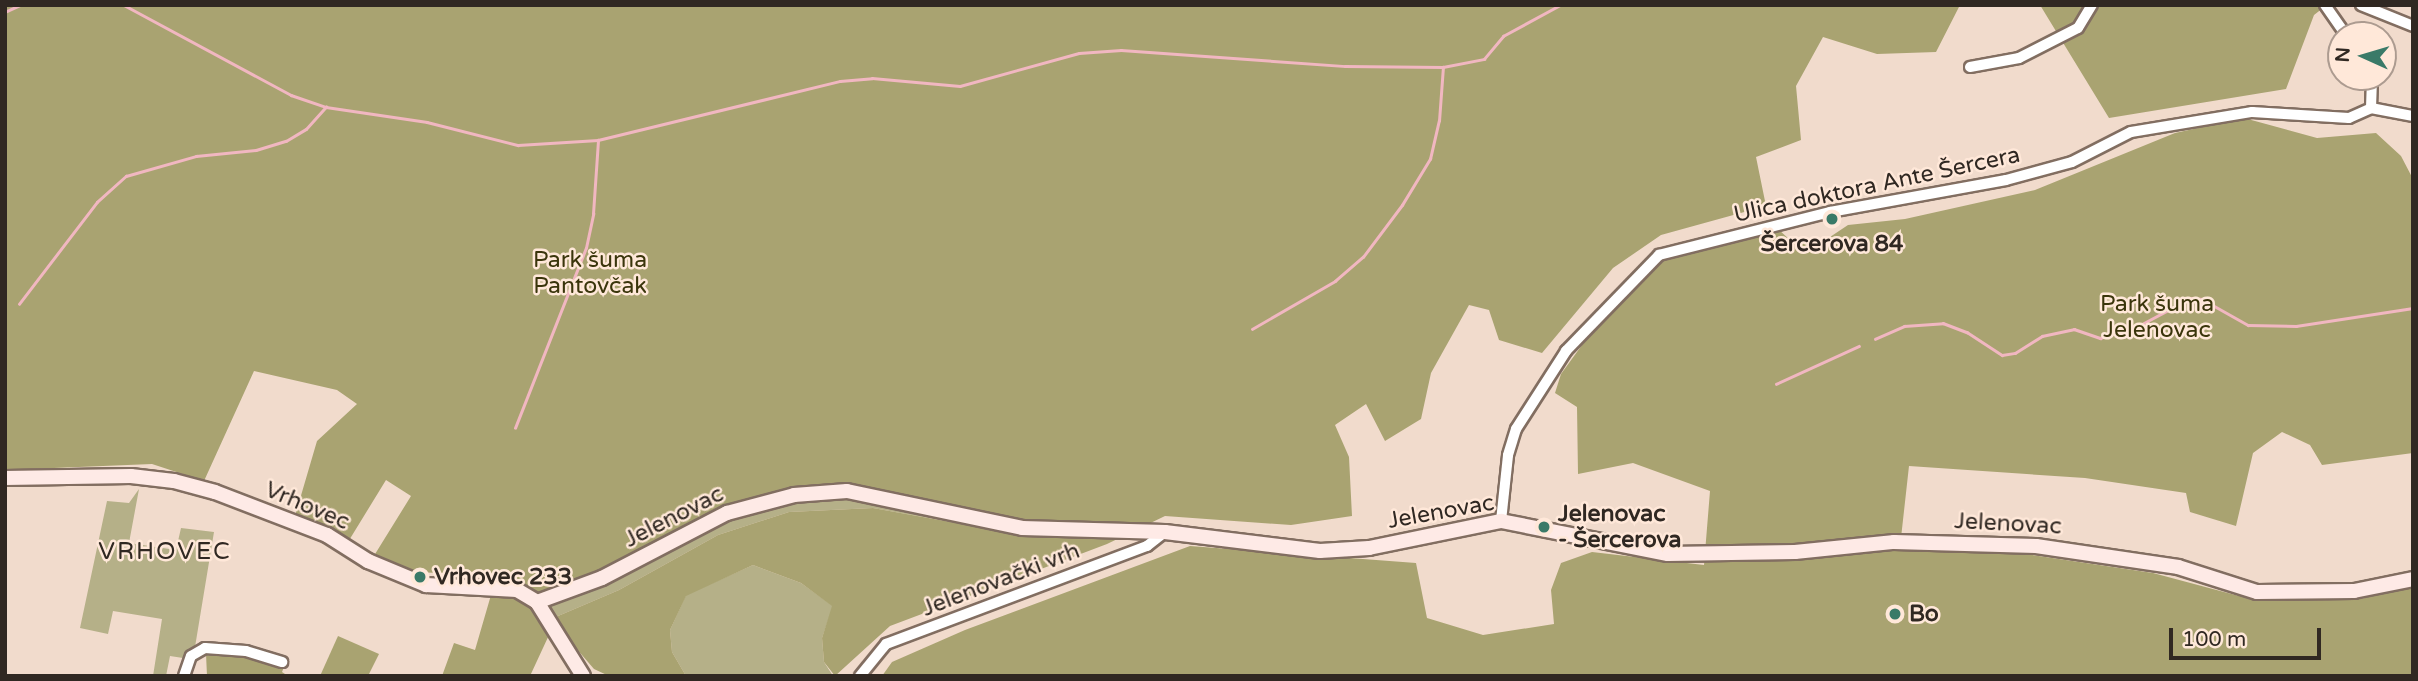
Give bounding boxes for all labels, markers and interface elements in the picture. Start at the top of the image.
north arrow [2327,21,2397,91]
text: N [2332,46,2355,63]
street label: Ulica doktora Ante Šercera [1731,141,2023,229]
marker: Šercerova 84 [1824,211,1840,227]
place label: Šercerova 84 [1761,230,1903,258]
park label: Park šuma Pantovčak [533,246,647,300]
park label: Park šuma Jelenovac [2100,290,2214,344]
street label: Vrhovec [261,476,353,536]
street label: Jelenovac [620,480,728,554]
street label: Jelenovac [1386,489,1496,535]
place label: Jelenovac - Šercerova [1558,500,1681,554]
street label: Jelenovac [1954,507,2062,541]
marker: Jelenovac - Šercerova [1536,519,1552,535]
street label: Jelenovački vrh [918,537,1084,623]
district label: VRHOVEC [99,538,231,566]
place label: Vrhovec 233 [434,563,572,591]
marker: Vrhovec 233 [412,569,428,585]
place label: Bo [1909,600,1939,628]
marker: Bo [1887,606,1903,622]
scale bar [2173,614,2325,658]
text: 100 m [2182,627,2246,652]

